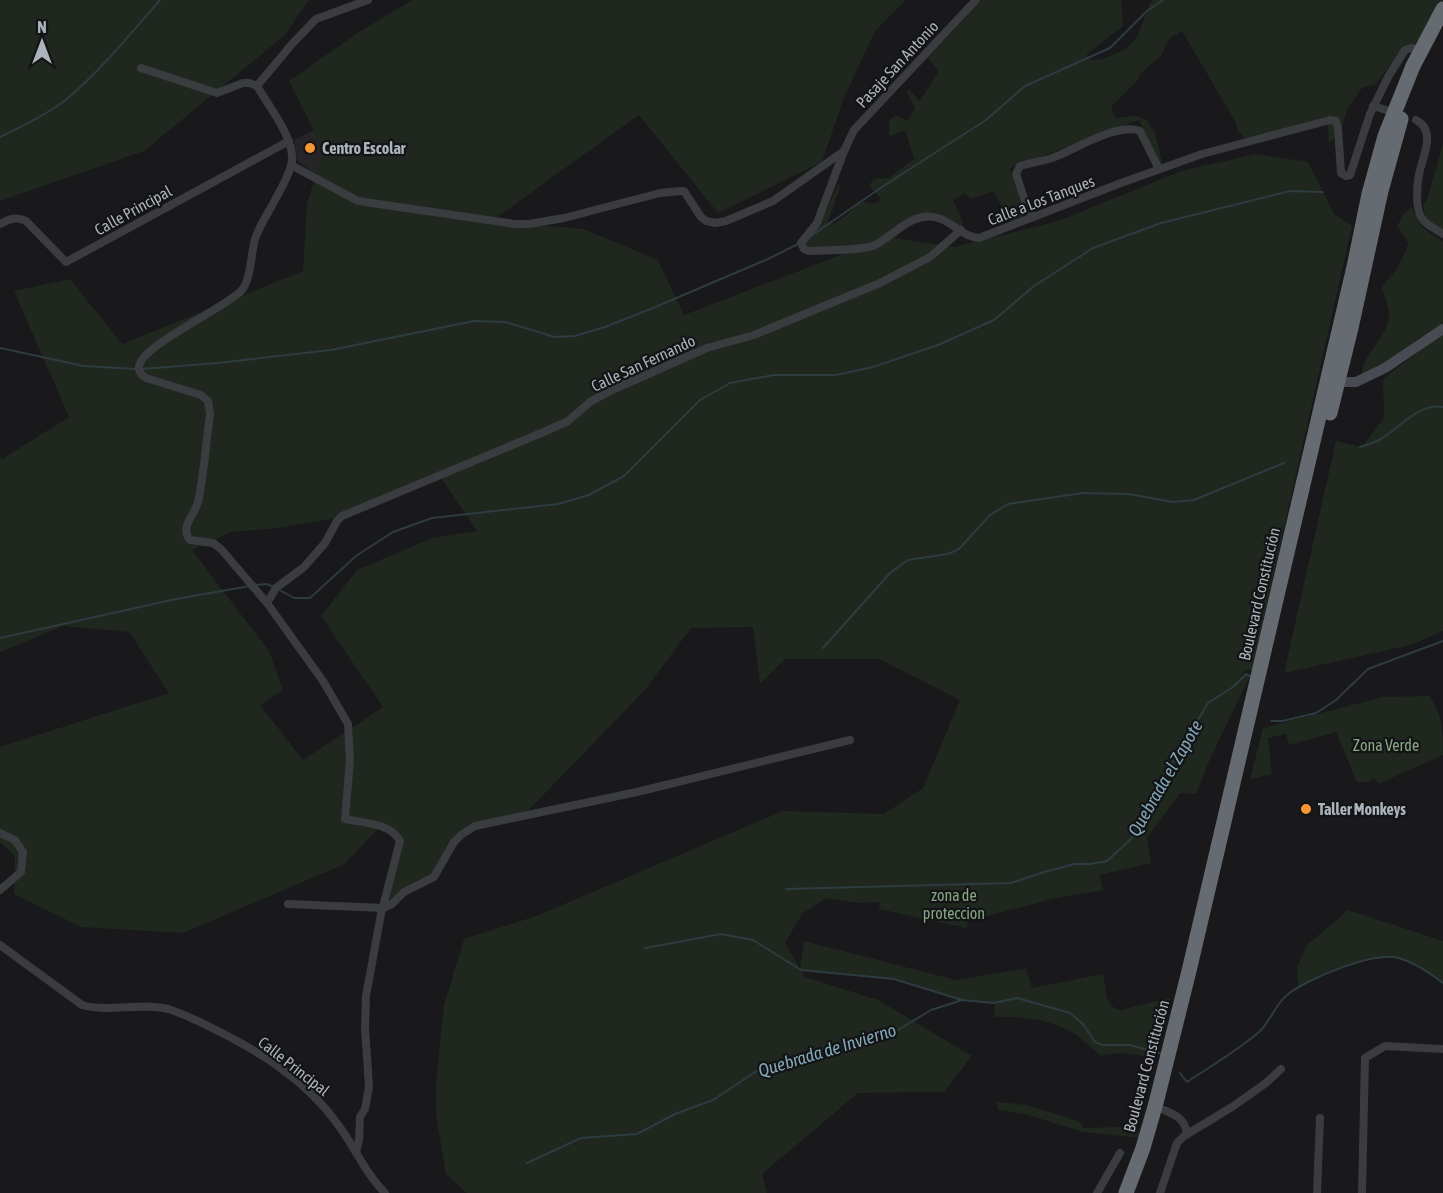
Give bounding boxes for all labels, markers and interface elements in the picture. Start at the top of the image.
north arrow [12,12,72,72]
street label: Pasaje San Antonio [852,17,942,112]
text: N [37,18,47,36]
place label: Centro Escolar [322,139,406,157]
marker: Centro Escolar [303,141,317,155]
street label: Calle a Los Tanques [985,171,1098,230]
street label: Calle Principal [91,181,176,239]
street label: Calle San Fernando [588,331,698,395]
street label: Boulevard Constitución [1235,526,1283,662]
water label: Quebrada el Zapote [1123,716,1207,840]
park label: Zona Verde [1353,736,1419,754]
place label: Taller Monkeys [1318,800,1406,818]
marker: Taller Monkeys [1299,802,1313,816]
park label: zona de proteccion [923,886,985,923]
street label: Boulevard Constitución [1120,998,1172,1134]
water label: Quebrada de Invierno [755,1019,899,1081]
street label: Calle Principal [254,1033,334,1101]

